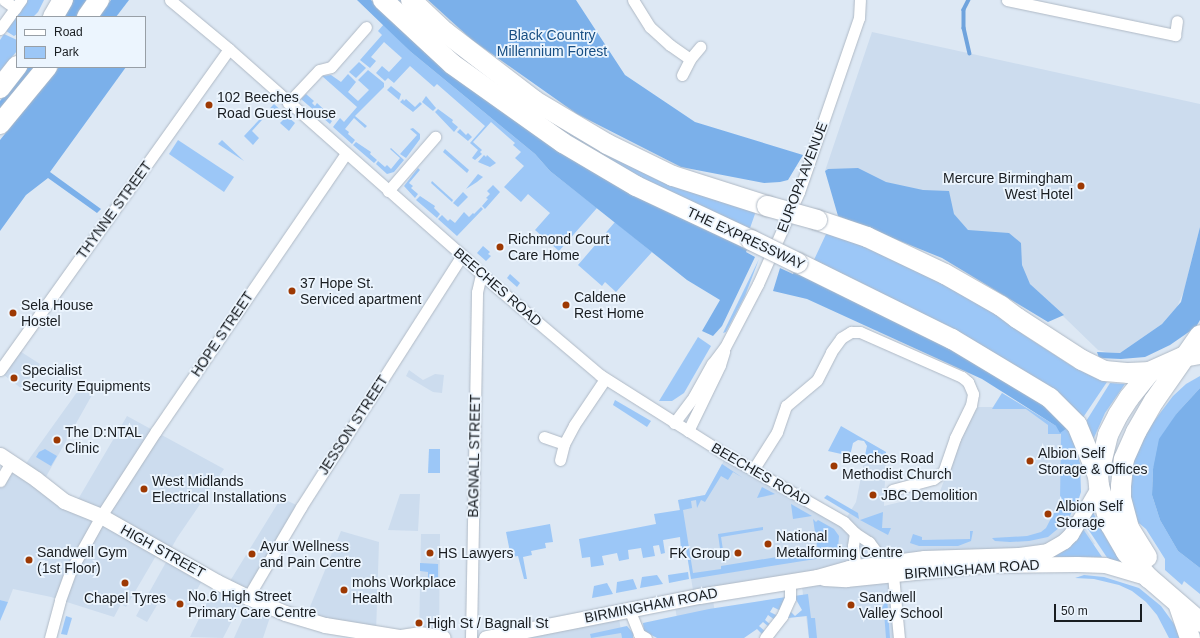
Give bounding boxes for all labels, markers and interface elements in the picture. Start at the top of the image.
legend [16,16,146,68]
text: Road [54,25,83,39]
park label: Black Country Millennium Forest [497,27,607,60]
text: Park [54,45,79,59]
place label: 102 Beeches Road Guest House [217,89,336,122]
marker: 102 Beeches Road Guest House [204,100,214,110]
street label: EUROPA AVENUE [773,119,831,235]
street label: THYNNE STREET [73,158,155,262]
place label: Mercure Birmingham West Hotel [943,170,1073,202]
marker: Mercure Birmingham West Hotel [1076,181,1086,191]
street label: THE EXPRESSWAY [684,203,808,273]
place label: Richmond Court Care Home [508,231,609,264]
marker: Richmond Court Care Home [495,242,505,252]
street label: BEECHES ROAD [451,244,545,330]
place label: 37 Hope St. Serviced apartment [300,275,421,308]
marker: 37 Hope St. Serviced apartment [287,286,297,296]
street label: HOPE STREET [187,288,257,380]
place label: Caldene Rest Home [574,289,644,322]
place label: Sela House Hostel [21,297,93,330]
marker: Caldene Rest Home [561,300,571,310]
marker: Sela House Hostel [8,308,18,318]
place label: Specialist Security Equipments [22,362,150,394]
street label: JESSON STREET [315,372,391,478]
marker: Specialist Security Equipments [9,373,19,383]
street label: BAGNALL STREET [465,394,483,518]
place label: The D:NTAL Clinic [65,424,142,456]
marker: The D:NTAL Clinic [52,435,62,445]
street label: BEECHES ROAD [709,439,813,509]
place label: Albion Self Storage & Offices [1038,445,1147,478]
place label: Beeches Road Methodist Church [842,450,952,482]
marker: Albion Self Storage & Offices [1025,456,1035,466]
marker: Beeches Road Methodist Church [829,461,839,471]
place label: West Midlands Electrical Installations [152,473,287,506]
marker: West Midlands Electrical Installations [139,484,149,494]
place label: JBC Demolition [881,487,977,503]
marker: JBC Demolition [868,490,878,500]
place label: Albion Self Storage [1056,498,1123,530]
marker: Albion Self Storage [1043,509,1053,519]
street label: HIGH STREET [118,521,208,581]
place label: National Metalforming Centre [776,528,903,560]
place label: Ayur Wellness and Pain Centre [260,538,361,570]
marker: National Metalforming Centre [763,539,773,549]
place label: Sandwell Gym (1st Floor) [37,544,127,576]
place label: HS Lawyers [438,545,513,561]
place label: FK Group [669,545,730,561]
marker: HS Lawyers [425,548,435,558]
marker: FK Group [733,548,743,558]
marker: Ayur Wellness and Pain Centre [247,549,257,559]
marker: Sandwell Gym (1st Floor) [24,555,34,565]
street label: BIRMINGHAM ROAD [904,556,1040,582]
place label: mohs Workplace Health [352,574,456,606]
marker: Chapel Tyres [120,578,130,588]
street label: BIRMINGHAM ROAD [583,584,719,626]
marker: mohs Workplace Health [339,585,349,595]
place label: No.6 High Street Primary Care Centre [188,588,316,620]
place label: Sandwell Valley School [859,589,943,622]
place label: Chapel Tyres [84,590,166,606]
scale bar [1056,596,1144,622]
marker: No.6 High Street Primary Care Centre [175,599,185,609]
marker: Sandwell Valley School [846,600,856,610]
text: 50 m [1061,604,1088,618]
place label: High St / Bagnall St [427,615,548,631]
marker: High St / Bagnall St [414,618,424,628]

